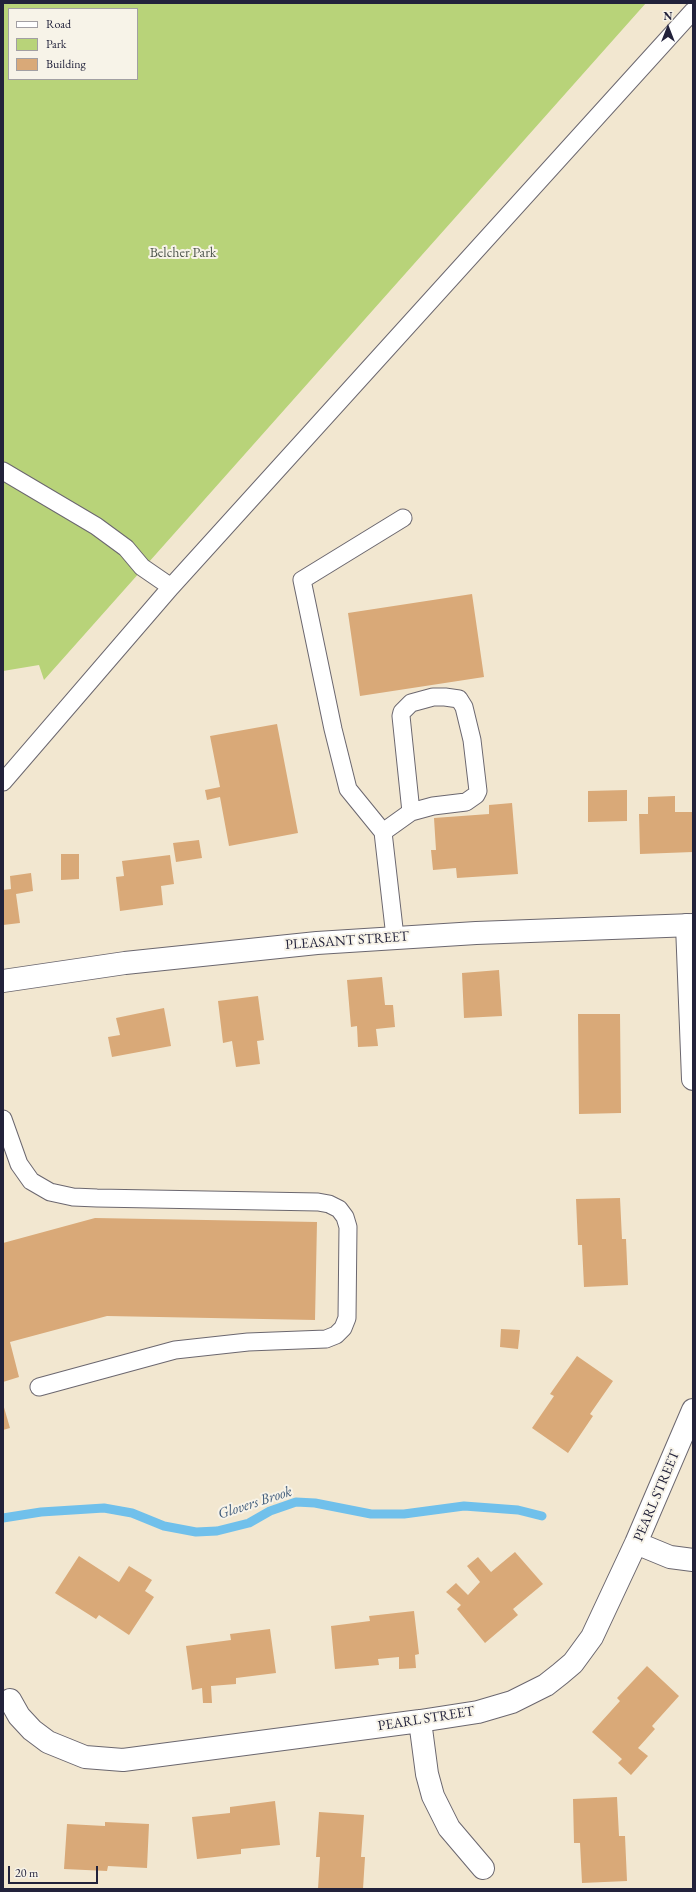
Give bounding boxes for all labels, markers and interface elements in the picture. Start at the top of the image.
legend [8,8,138,80]
north arrow [648,8,688,48]
text: N [664,9,672,23]
text: Road [46,16,71,32]
text: Park [46,36,66,52]
text: Building [46,56,86,72]
park label: Belcher Park [150,245,216,261]
street label: PLEASANT STREET [285,928,409,954]
street label: PEARL STREET [630,1448,684,1544]
water label: Glovers Brook [216,1483,294,1523]
street label: PEARL STREET [377,1703,475,1735]
scale bar [10,1858,100,1884]
text: 20 m [15,1865,38,1881]

